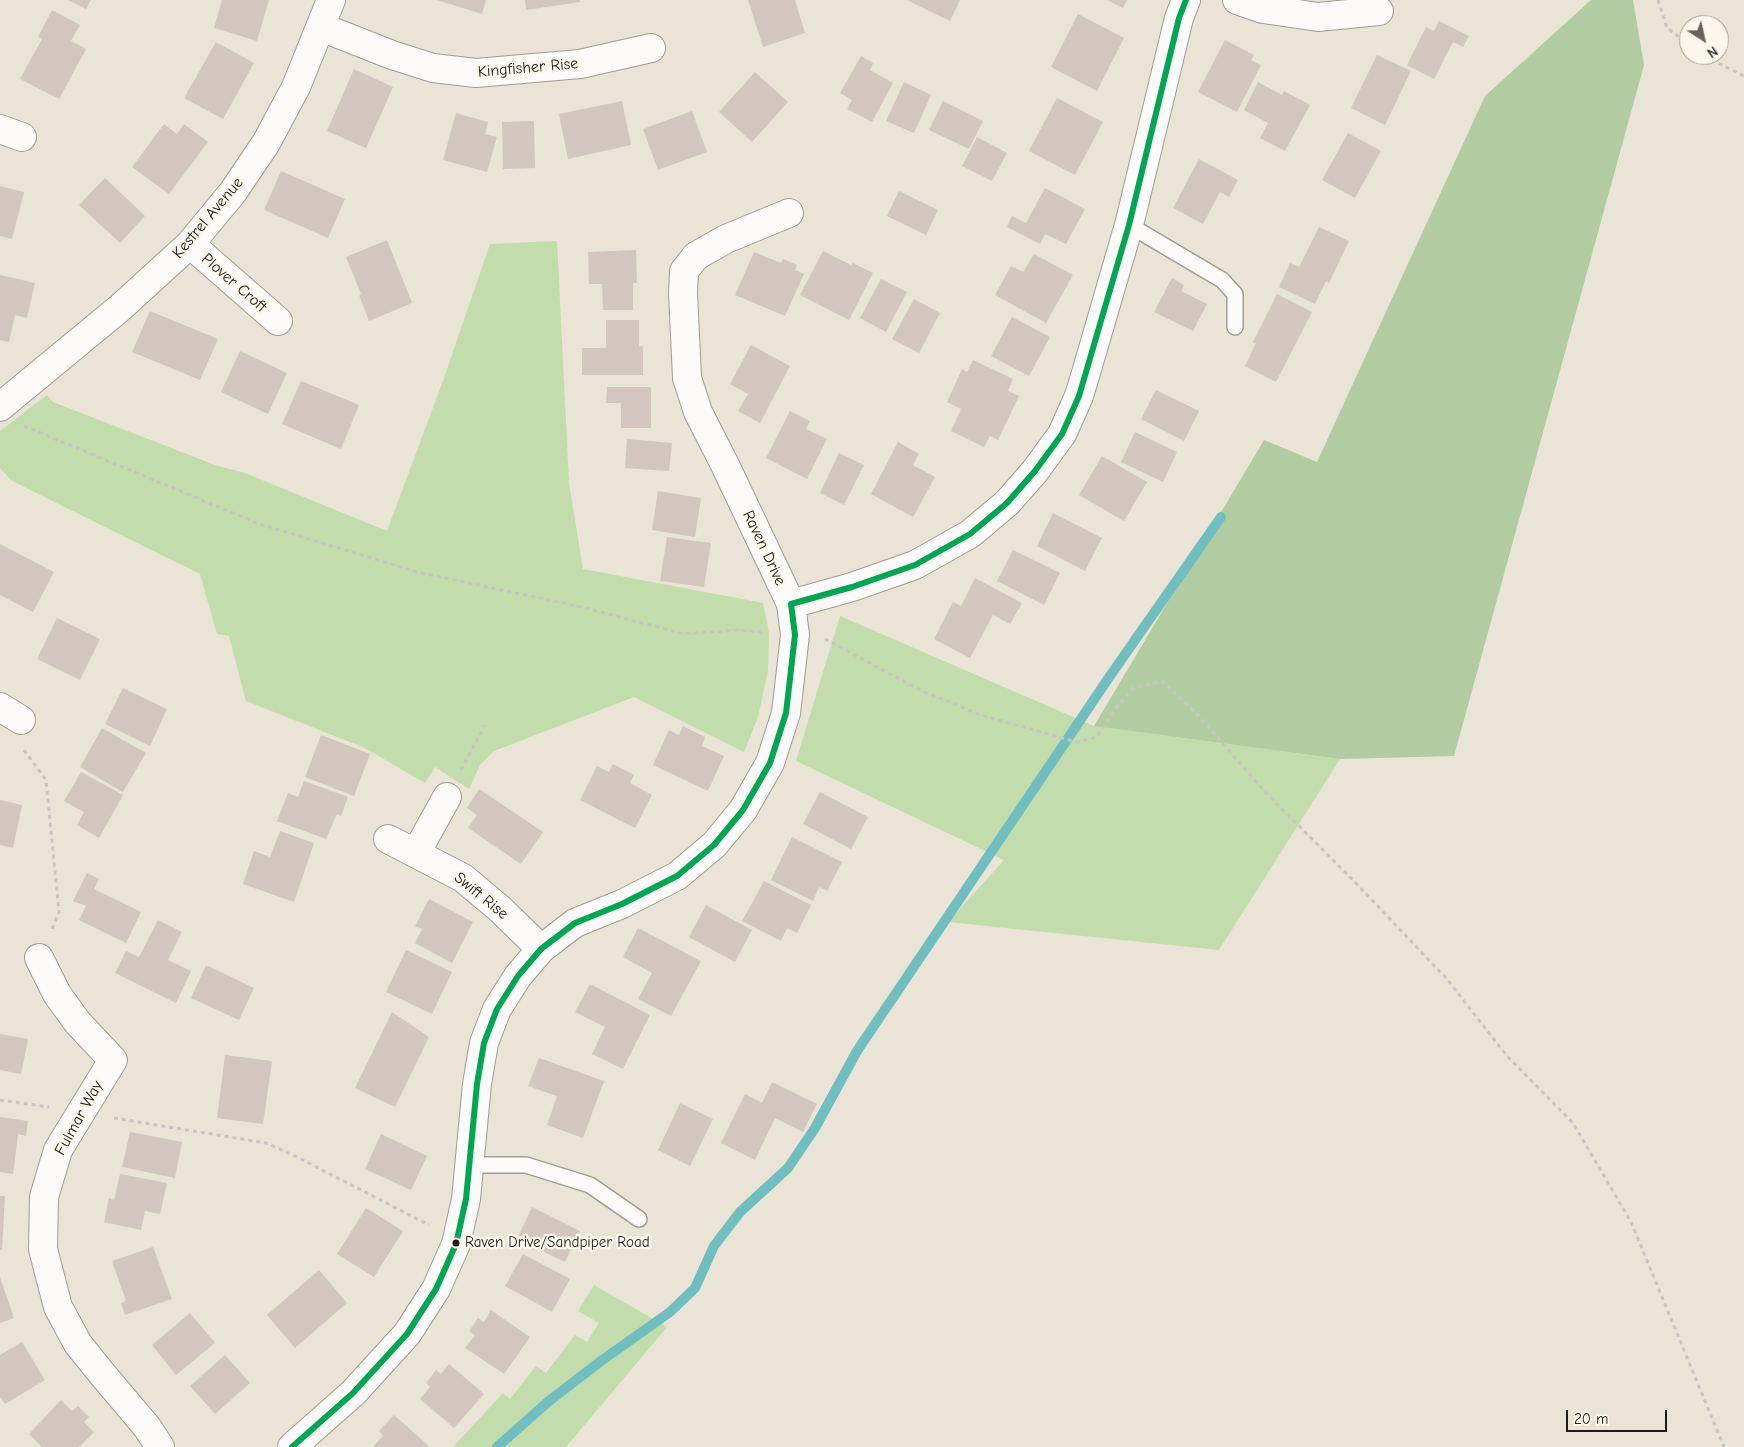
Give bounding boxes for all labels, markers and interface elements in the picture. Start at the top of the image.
north arrow [1679,15,1729,65]
text: N [1704,42,1721,61]
street label: Kingfisher Rise [477,54,579,82]
street label: Kestrel Avenue [169,174,247,262]
street label: Plover Croft [197,249,271,317]
street label: Raven Drive [738,507,790,589]
street label: Swift Rise [450,868,512,924]
street label: Fulmar Way [51,1077,107,1159]
place label: Raven Drive/Sandpiper Road [465,1234,650,1252]
marker: Raven Drive/Sandpiper Road [451,1238,461,1248]
scale bar [1569,1400,1670,1432]
text: 20 m [1574,1410,1608,1428]

